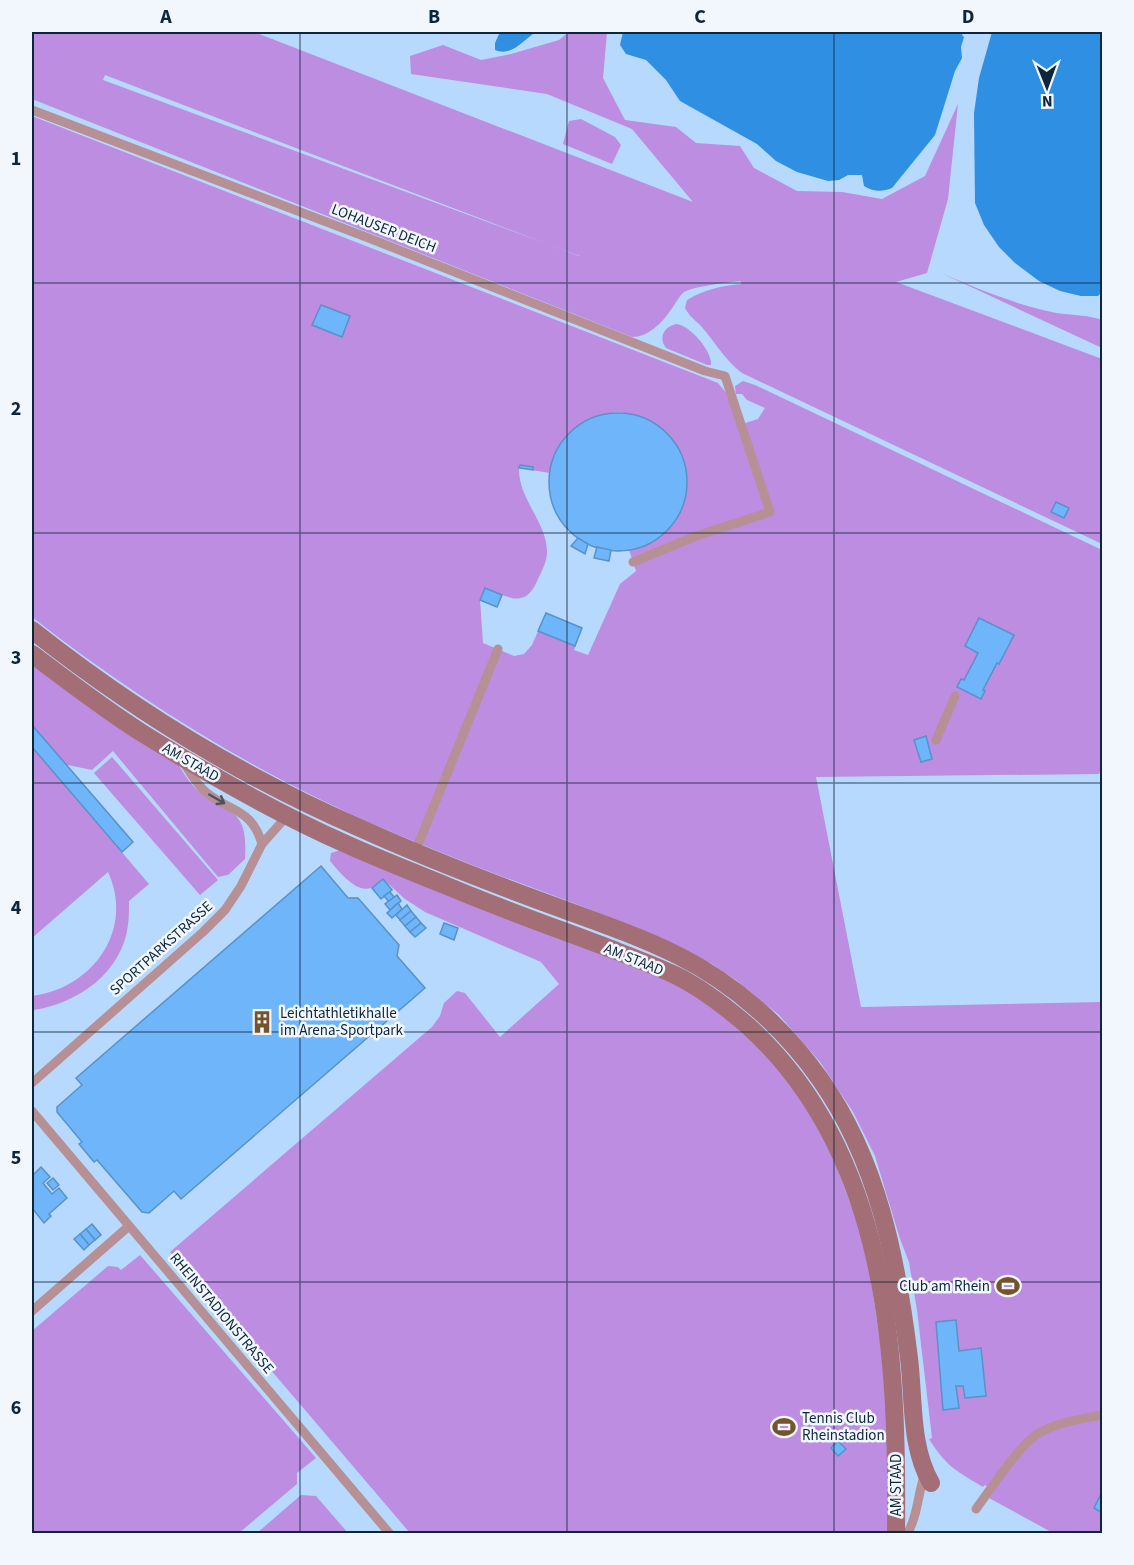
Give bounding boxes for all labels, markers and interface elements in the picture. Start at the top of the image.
text: A [159,3,172,31]
text: B [428,3,440,31]
text: C [694,3,706,31]
text: D [962,3,974,31]
north arrow [1017,57,1077,117]
text: N [1042,90,1053,112]
text: 1 [11,145,21,173]
street label: LOHAUSER DEICH [328,199,439,258]
text: 2 [11,395,21,423]
text: 3 [11,644,21,672]
street label: AM STAAD [158,738,223,787]
one-way arrow [208,793,225,805]
text: 4 [11,894,22,922]
street label: SPORTPARKSTRASSE [105,896,217,1000]
street label: AM STAAD [601,938,667,981]
place label: Leichtathletikhalle im Arena-Sportpark [280,1003,404,1041]
building icon: Leichtathletikhalle im Arena-Sportpark [249,1009,275,1035]
text: 5 [11,1144,21,1172]
street label: RHEINSTADIONSTRASSE [165,1248,279,1378]
sports icon: Club am Rhein [995,1273,1021,1299]
place label: Club am Rhein [899,1276,990,1297]
text: 6 [11,1394,21,1422]
place label: Tennis Club Rheinstadion [802,1408,885,1446]
sports icon: Tennis Club Rheinstadion [771,1414,797,1440]
street label: AM STAAD [886,1454,907,1516]

